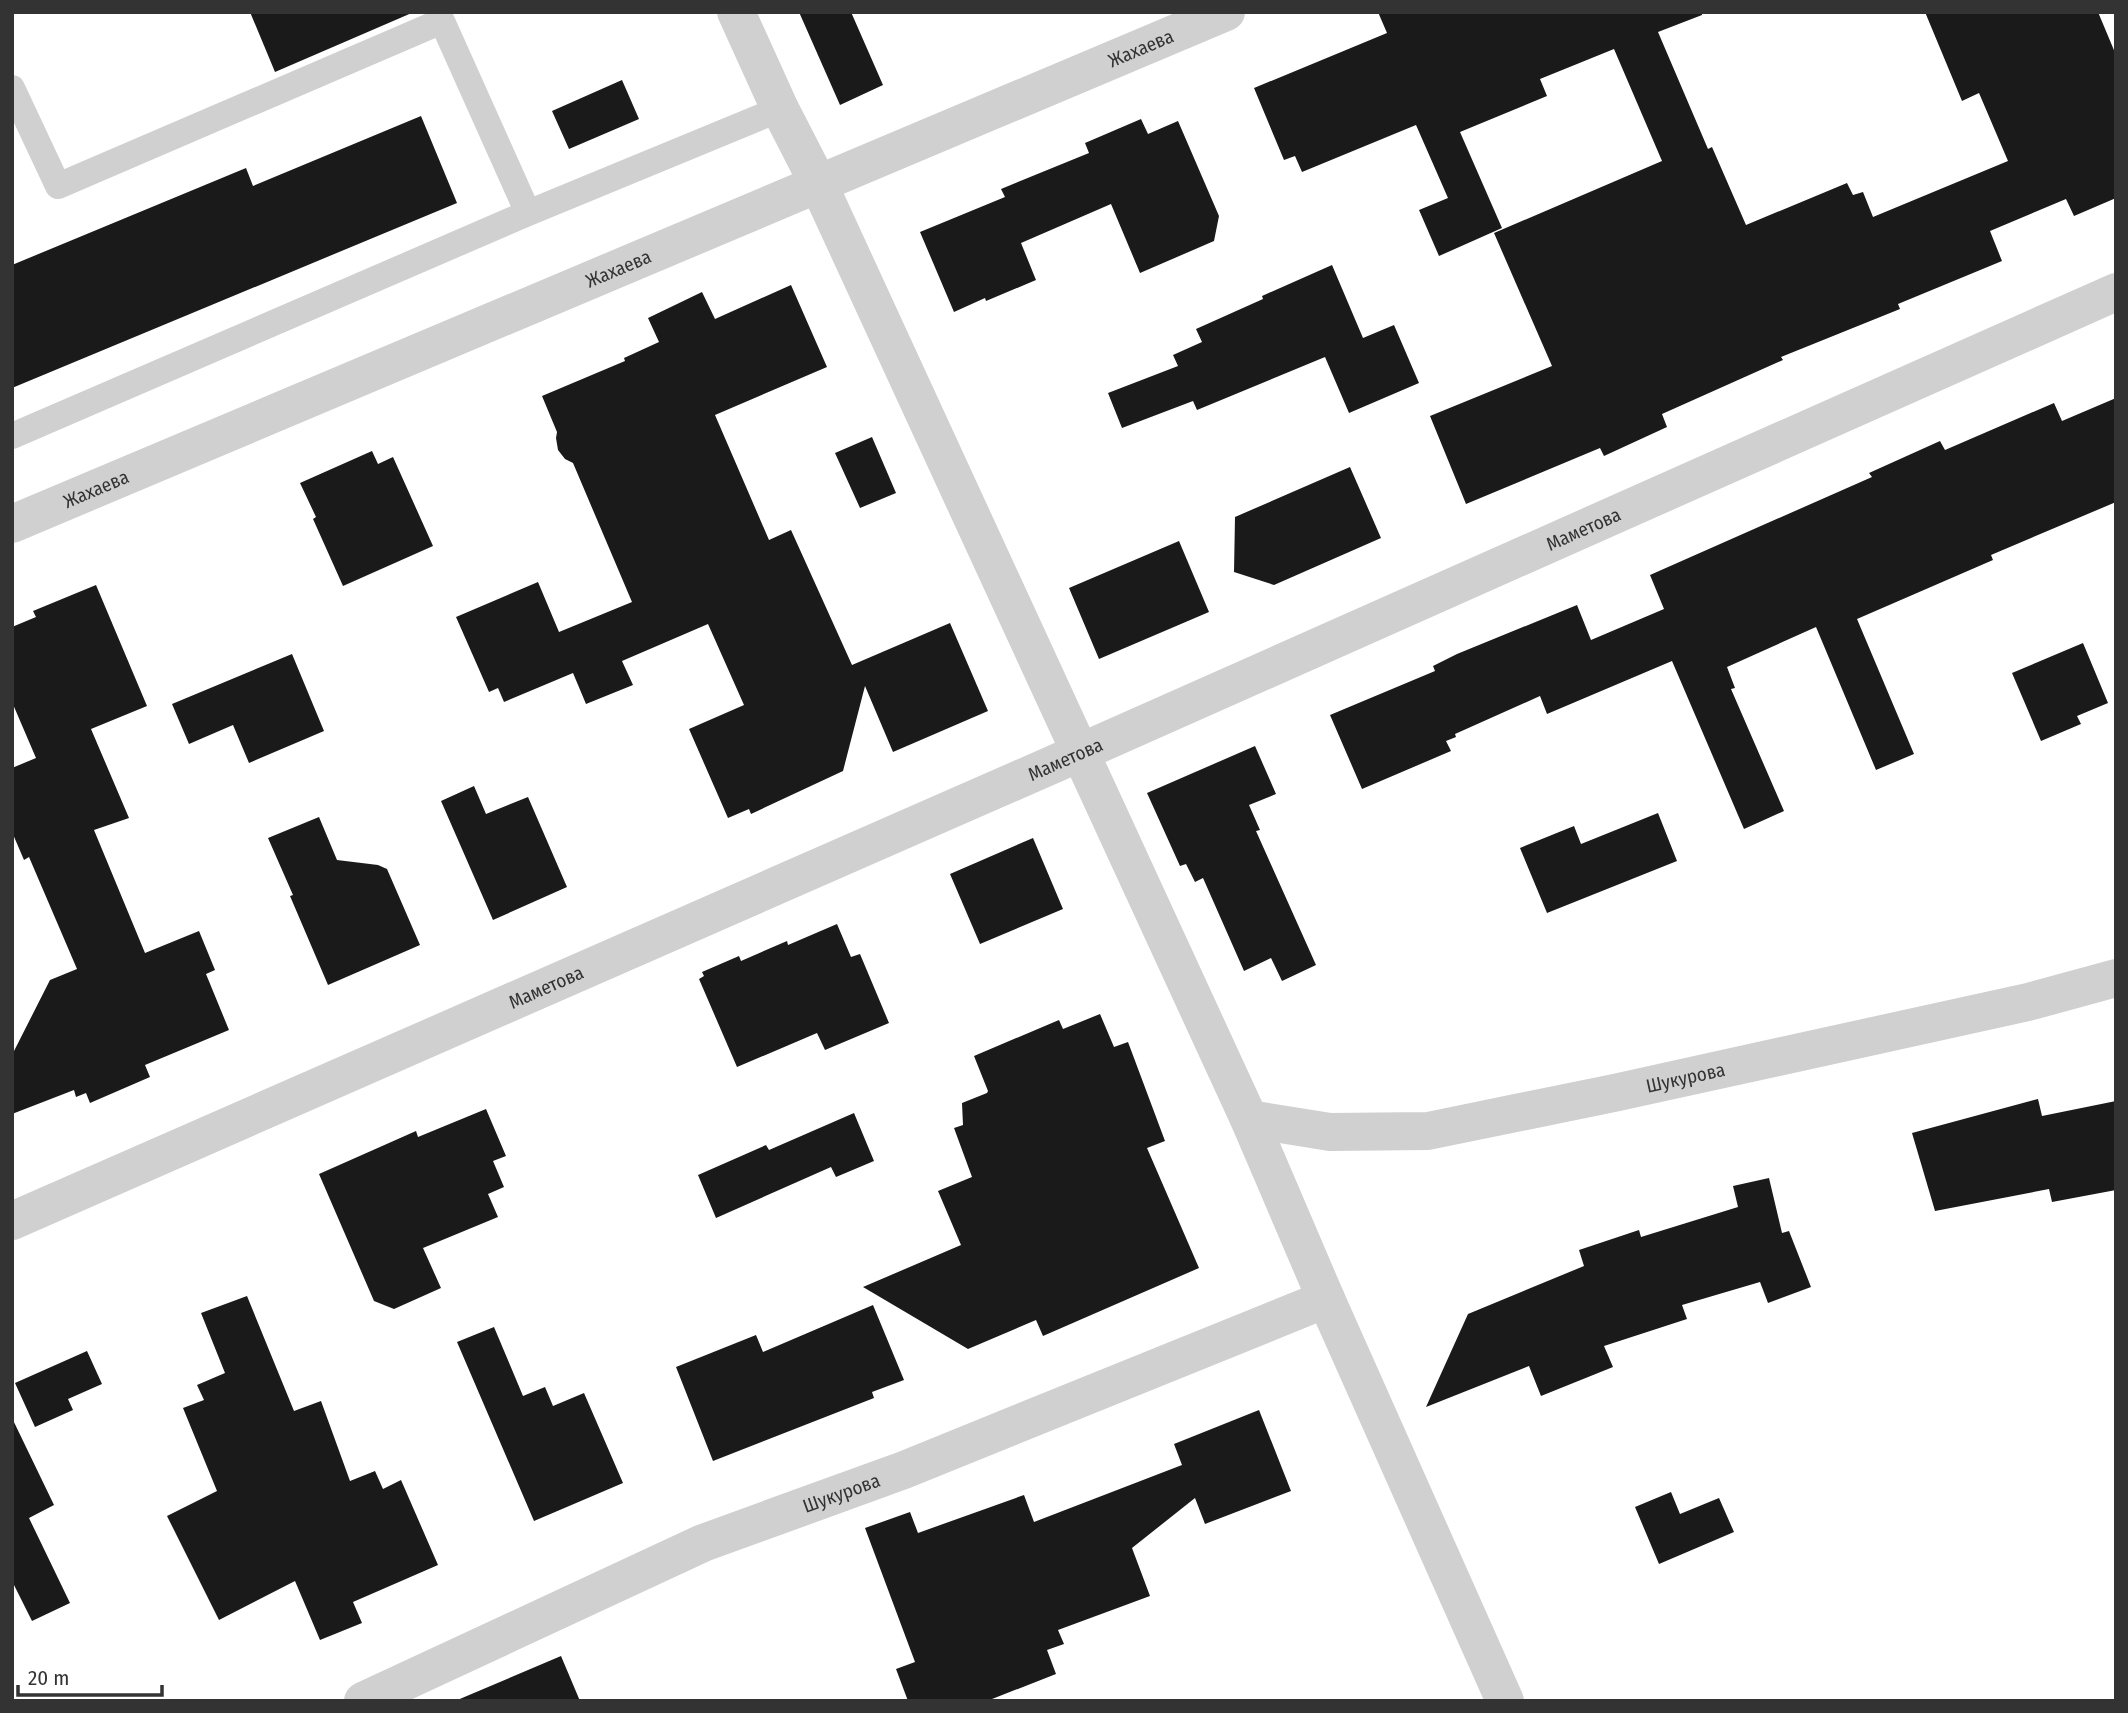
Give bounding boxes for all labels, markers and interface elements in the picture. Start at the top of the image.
street label: Жахаева [1105,24,1177,72]
street label: Жахаева [582,245,655,293]
street label: Жахаева [60,465,132,513]
street label: Маметова [1543,503,1624,556]
street label: Маметова [1024,733,1106,786]
street label: Маметова [505,961,587,1014]
street label: Шукурова [1644,1058,1727,1098]
street label: Шукурова [800,1469,883,1518]
scale bar [18,1654,161,1698]
text: 20 m [28,1665,69,1691]

